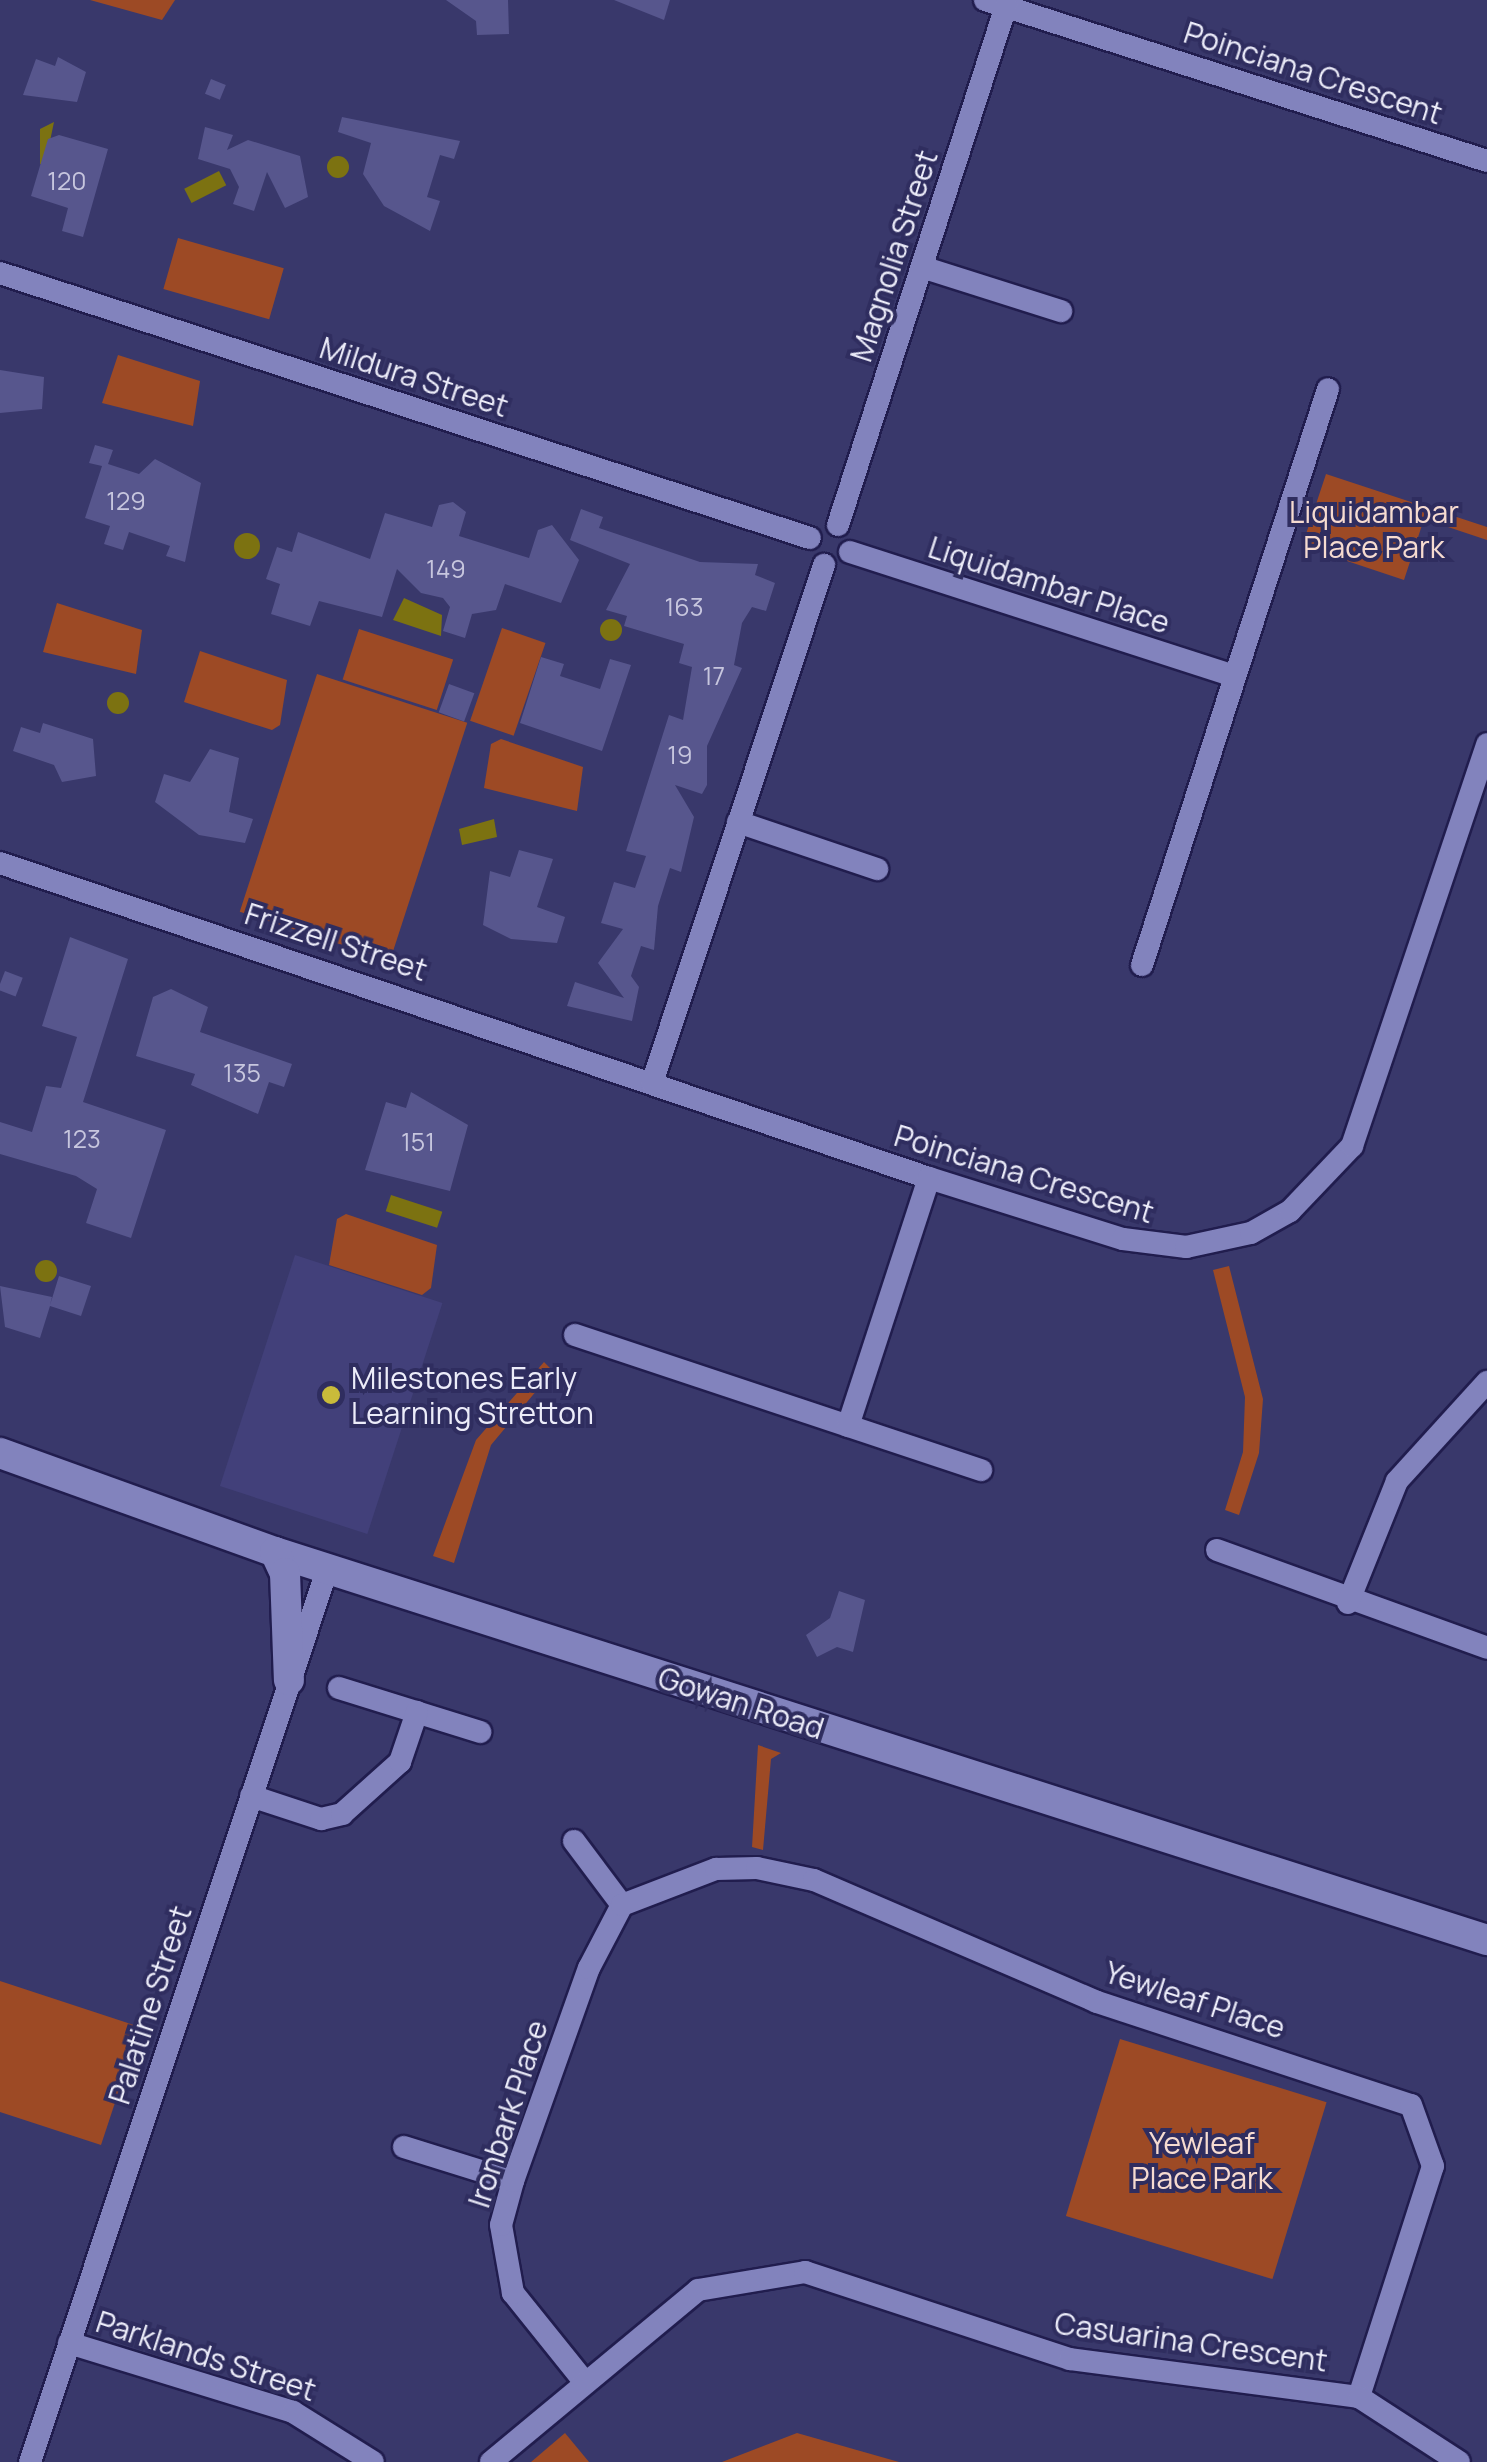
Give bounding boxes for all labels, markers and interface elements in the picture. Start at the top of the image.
street label: Poinciana Crescent [1179,14,1447,132]
street label: Magnolia Street [843,146,945,366]
house number: 120 [47,166,87,196]
street label: Mildura Street [315,330,513,424]
house number: 129 [106,486,146,516]
park label: Liquidambar Place Park [1289,494,1459,564]
street label: Liquidambar Place [924,529,1174,641]
house number: 149 [426,554,466,584]
house number: 163 [664,592,704,622]
house number: 17 [703,661,725,691]
house number: 19 [667,740,693,770]
street label: Frizzell Street [240,896,432,988]
house number: 135 [223,1058,261,1088]
street label: Poinciana Crescent [890,1117,1158,1231]
house number: 123 [63,1124,101,1154]
house number: 151 [401,1127,435,1157]
place label: Milestones Early Learning Stretton [351,1360,594,1430]
marker: Milestones Early Learning Stretton [320,1384,342,1406]
street label: Gowan Road [654,1659,828,1747]
street label: Palatine Street [101,1901,199,2109]
street label: Yewleaf Place [1100,1954,1290,2046]
street label: Ironbark Place [461,2016,555,2212]
park label: Yewleaf Place Park [1131,2125,1273,2196]
street label: Parklands Street [92,2304,320,2408]
street label: Casuarina Crescent [1052,2305,1330,2379]

